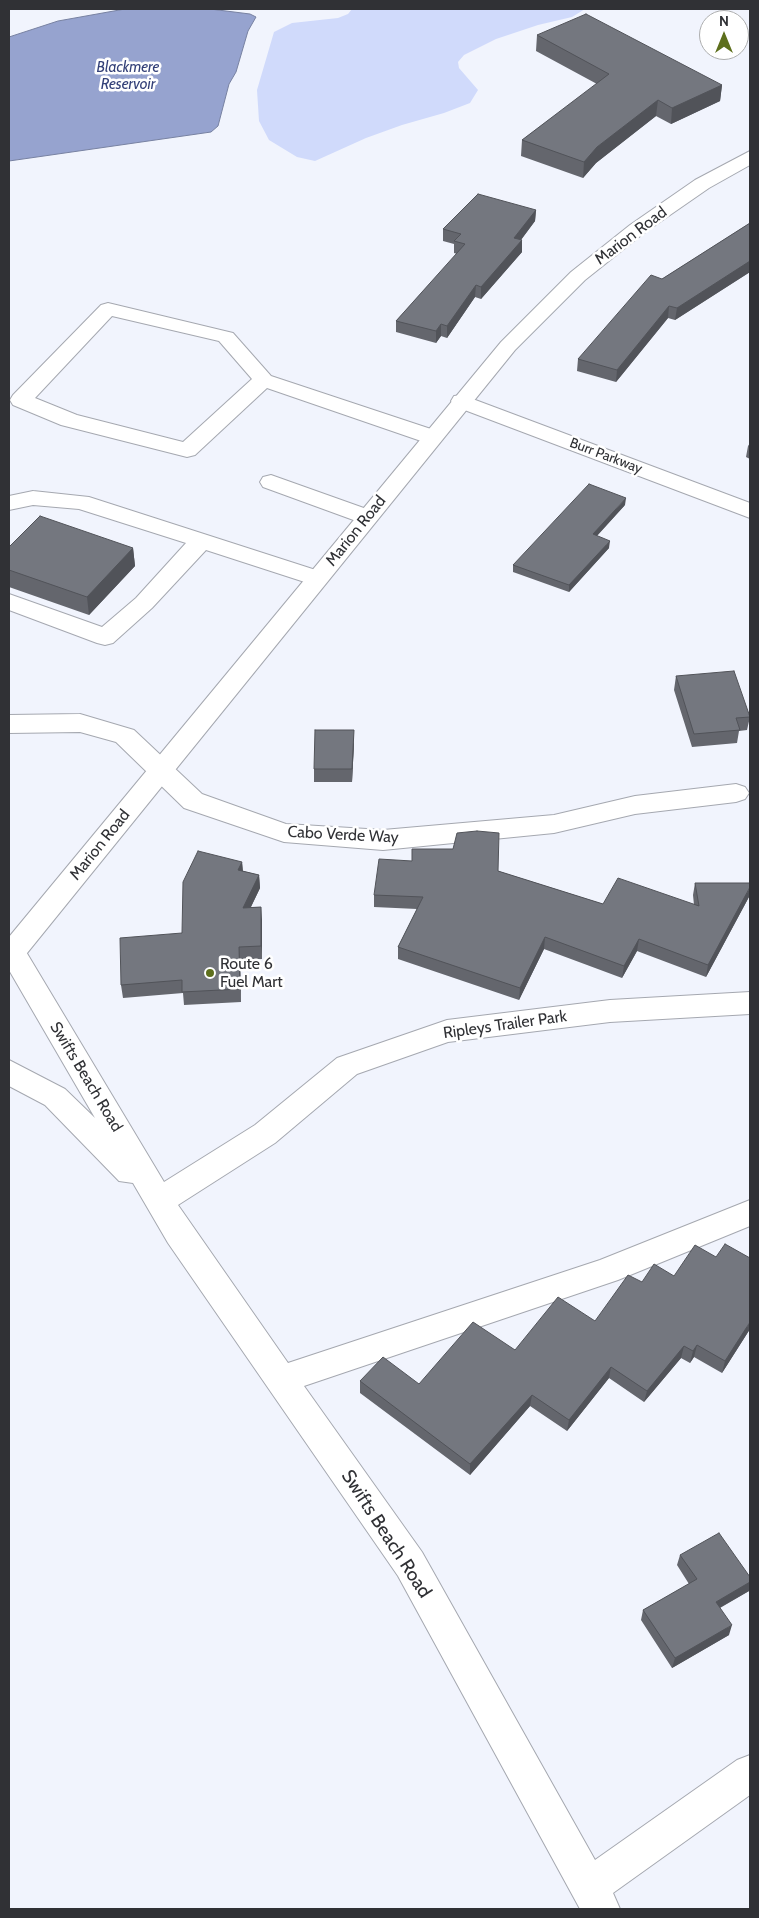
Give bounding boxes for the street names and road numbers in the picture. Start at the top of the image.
street label: Marion Road [591,203,671,269]
street label: Burr Parkway [567,434,645,478]
street label: Marion Road [322,492,390,570]
street label: Marion Road [66,806,134,884]
street label: Cabo Verde Way [287,823,399,847]
street label: Ripleys Trailer Park [442,1007,568,1043]
street label: Swifts Beach Road [46,1019,126,1135]
street label: Swifts Beach Road [336,1466,436,1602]

